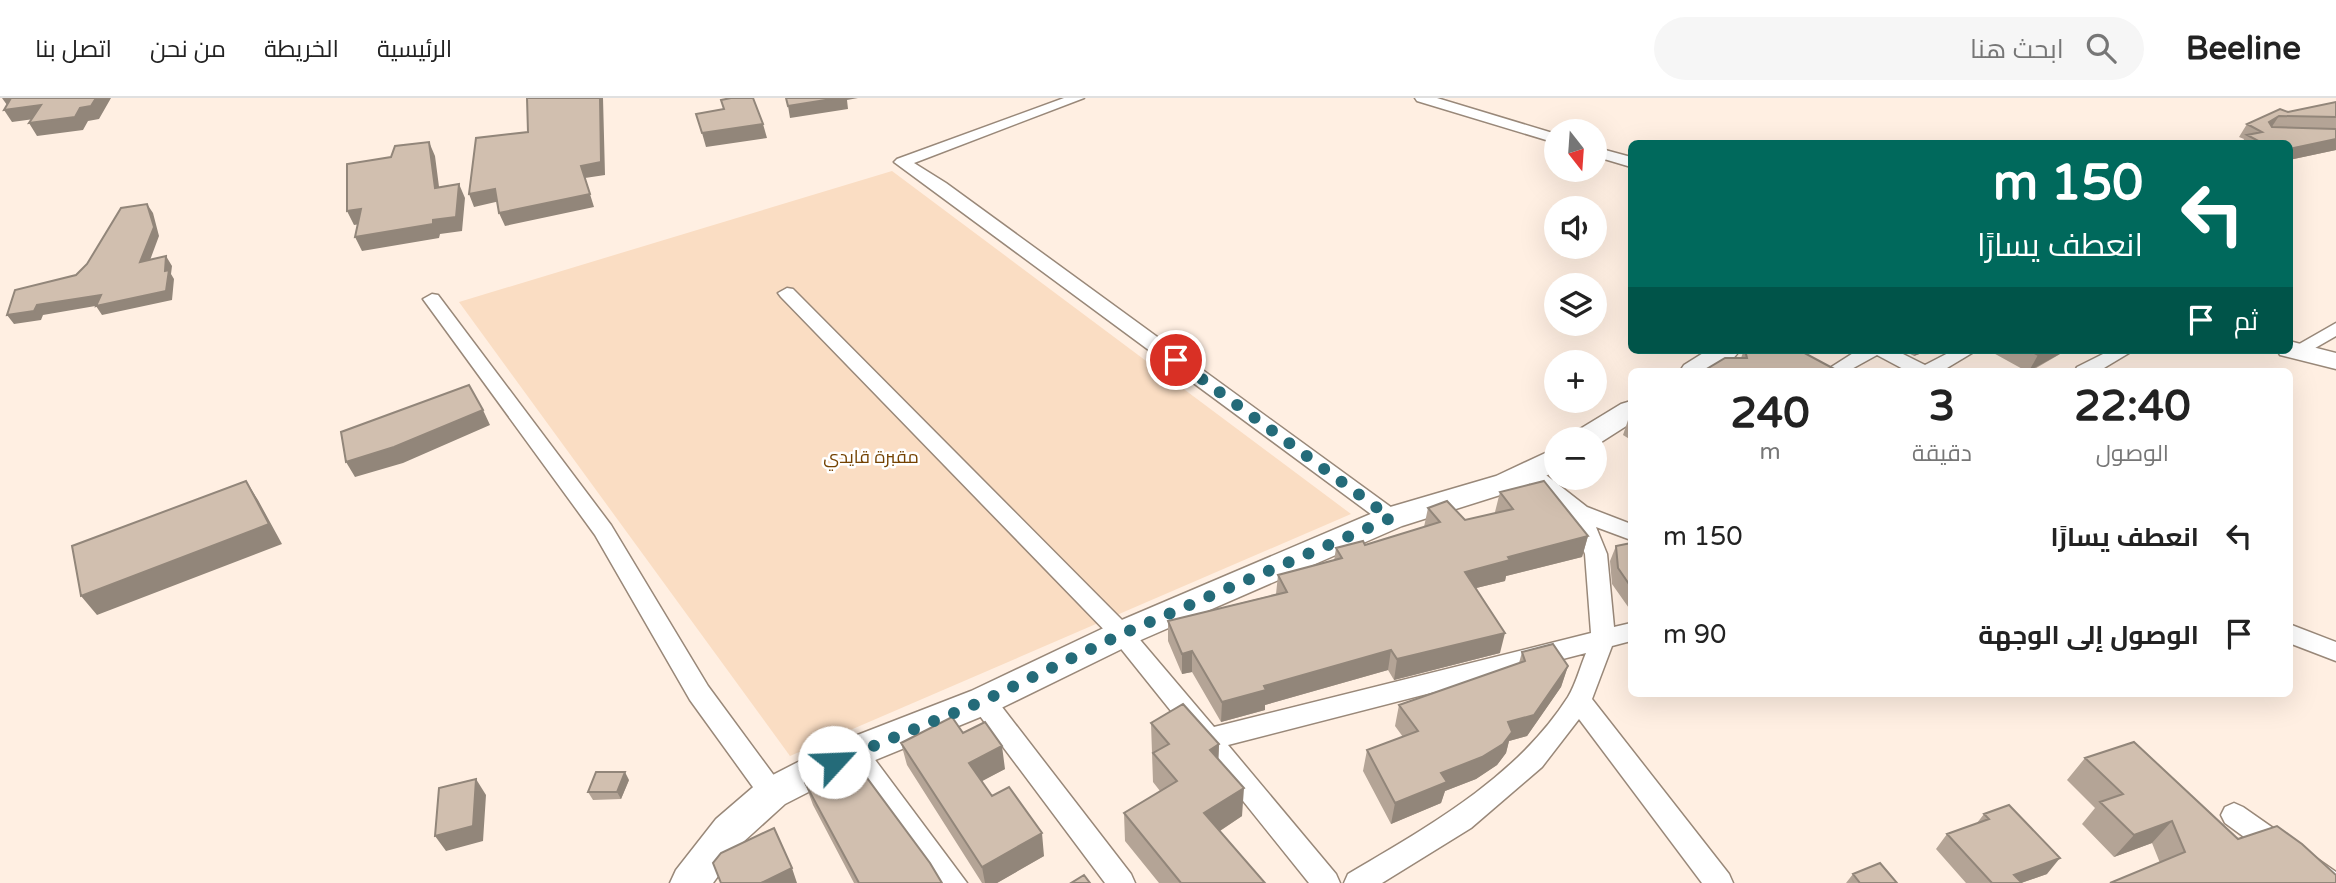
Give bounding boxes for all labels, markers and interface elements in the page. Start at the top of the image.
search box [1654,17,2144,80]
icon: search [2082,29,2120,67]
text: Beeline [2186,29,2301,68]
text: ابحث هنا [1970,34,2064,65]
text: اتصل بنا [35,35,112,64]
text: من نحن [150,35,226,64]
text: الخريطة [264,35,339,64]
text: الرئيسية [377,35,452,64]
north arrow [1544,119,1606,182]
map controls [1544,119,1607,490]
text: 150 m [1993,154,2143,213]
icon: left [2167,168,2258,259]
button: sound [1544,196,1607,259]
text: انعطف يسارًا [1977,227,2143,265]
button: layers [1544,273,1607,336]
icon: arrive [2182,301,2220,339]
text: ثم [2234,306,2258,337]
pin [1146,330,1206,390]
icon: arrive [1157,341,1195,379]
button: + [1544,350,1607,413]
text: 3 [1929,381,1955,432]
text: 22:40 [2074,381,2191,432]
text: 240 [1730,388,1810,439]
button: − [1544,427,1607,490]
text: m [1759,438,1781,466]
text: دقيقة [1912,440,1972,468]
text: الوصول [2096,440,2169,468]
park label: مقبرة قايدي [823,446,919,471]
icon: left [2220,517,2258,555]
text: 150 m [1663,521,1743,552]
text: انعطف يسارًا [2050,522,2199,553]
icon: arrive [2220,615,2258,653]
text: 90 m [1663,619,1726,650]
text: الوصول إلى الوجهة [1978,620,2199,651]
position arrow [797,725,871,799]

